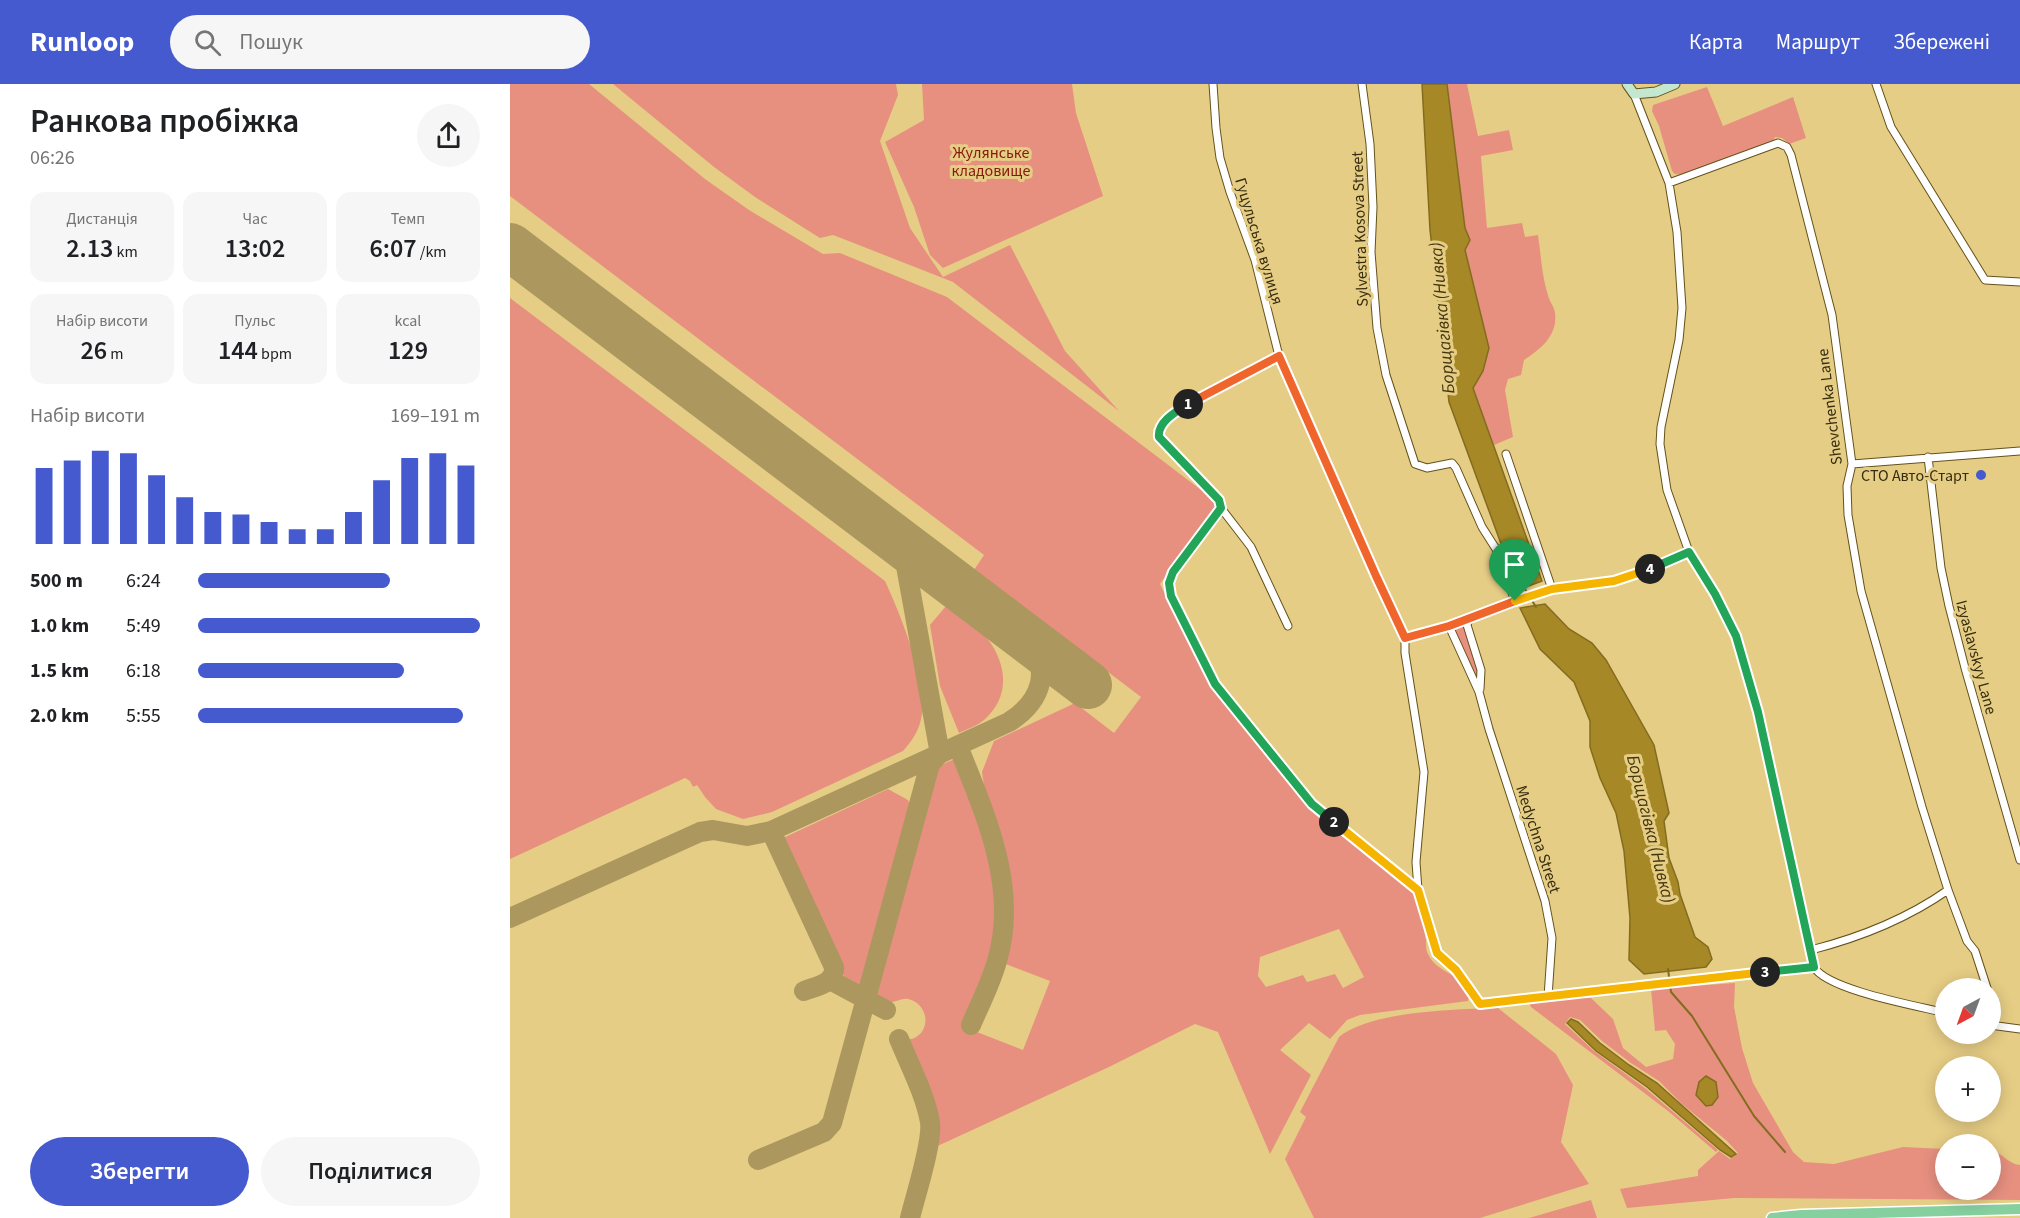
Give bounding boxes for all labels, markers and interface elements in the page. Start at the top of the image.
search box [170,15,590,69]
text: Runloop [30,22,134,62]
icon: search [191,26,224,59]
text: Пошук [239,26,303,58]
text: Карта [1689,27,1743,57]
text: Маршрут [1776,27,1860,57]
text: Збережені [1893,27,1990,57]
text: Ранкова пробіжка [30,98,299,145]
button: share [417,104,480,167]
park label: Жулянське кладовище [952,142,1031,182]
text: 06:26 [30,144,75,172]
street label: Sylvestra Kosova Street [1346,150,1374,307]
street label: Гуцульська вулиця [1229,175,1289,307]
text: Дистанція [66,208,138,230]
text: Час [243,208,267,230]
text: Темп [391,208,425,230]
text: 2.13 [66,230,113,267]
text: 13:02 [225,230,285,267]
text: 6:07 [369,230,417,267]
text: km [113,241,138,263]
text: /km [417,241,447,263]
water label: Борщагівка (Нивка) [1423,241,1462,395]
text: Набір висоти [56,310,148,332]
text: Пульс [234,310,276,332]
text: kcal [395,310,421,332]
text: 26 [80,332,107,369]
text: 144 [218,332,258,369]
text: 129 [388,332,428,369]
text: m [107,343,124,365]
text: bpm [258,343,292,365]
street label: Shevchenka Lane [1812,347,1848,466]
pin: 1 [1173,389,1203,419]
text: 1 [1184,393,1192,415]
text: Набір висоти [30,402,145,430]
text: 169–191 m [390,402,480,430]
place label: СТО Авто-Старт [1861,465,1969,487]
marker: СТО Авто-Старт [1974,468,1988,482]
pin [1489,539,1540,601]
icon: arrive [1498,548,1531,581]
pin: 4 [1635,554,1665,584]
text: 4 [1646,558,1654,580]
text: 500 m [30,567,83,595]
text: 6:24 [126,567,161,595]
street label: Izyaslavskyy Lane [1950,598,2002,717]
text: 1.0 km [30,612,89,640]
text: 5:49 [126,612,161,640]
text: 1.5 km [30,657,89,685]
text: 6:18 [126,657,161,685]
text: 2.0 km [30,702,89,730]
text: 5:55 [126,702,161,730]
water label: Борщагівка (Нивка) [1620,752,1681,906]
street label: Medychna Street [1510,783,1566,897]
pin: 2 [1319,807,1349,837]
text: 2 [1330,811,1338,833]
pin: 3 [1750,957,1780,987]
text: 3 [1761,961,1769,983]
north arrow [1935,978,2001,1044]
map controls [1935,978,2001,1200]
button: + [1935,1056,2001,1122]
button: − [1935,1134,2001,1200]
button: Зберегти [30,1137,249,1206]
button: Поділитися [261,1137,480,1206]

